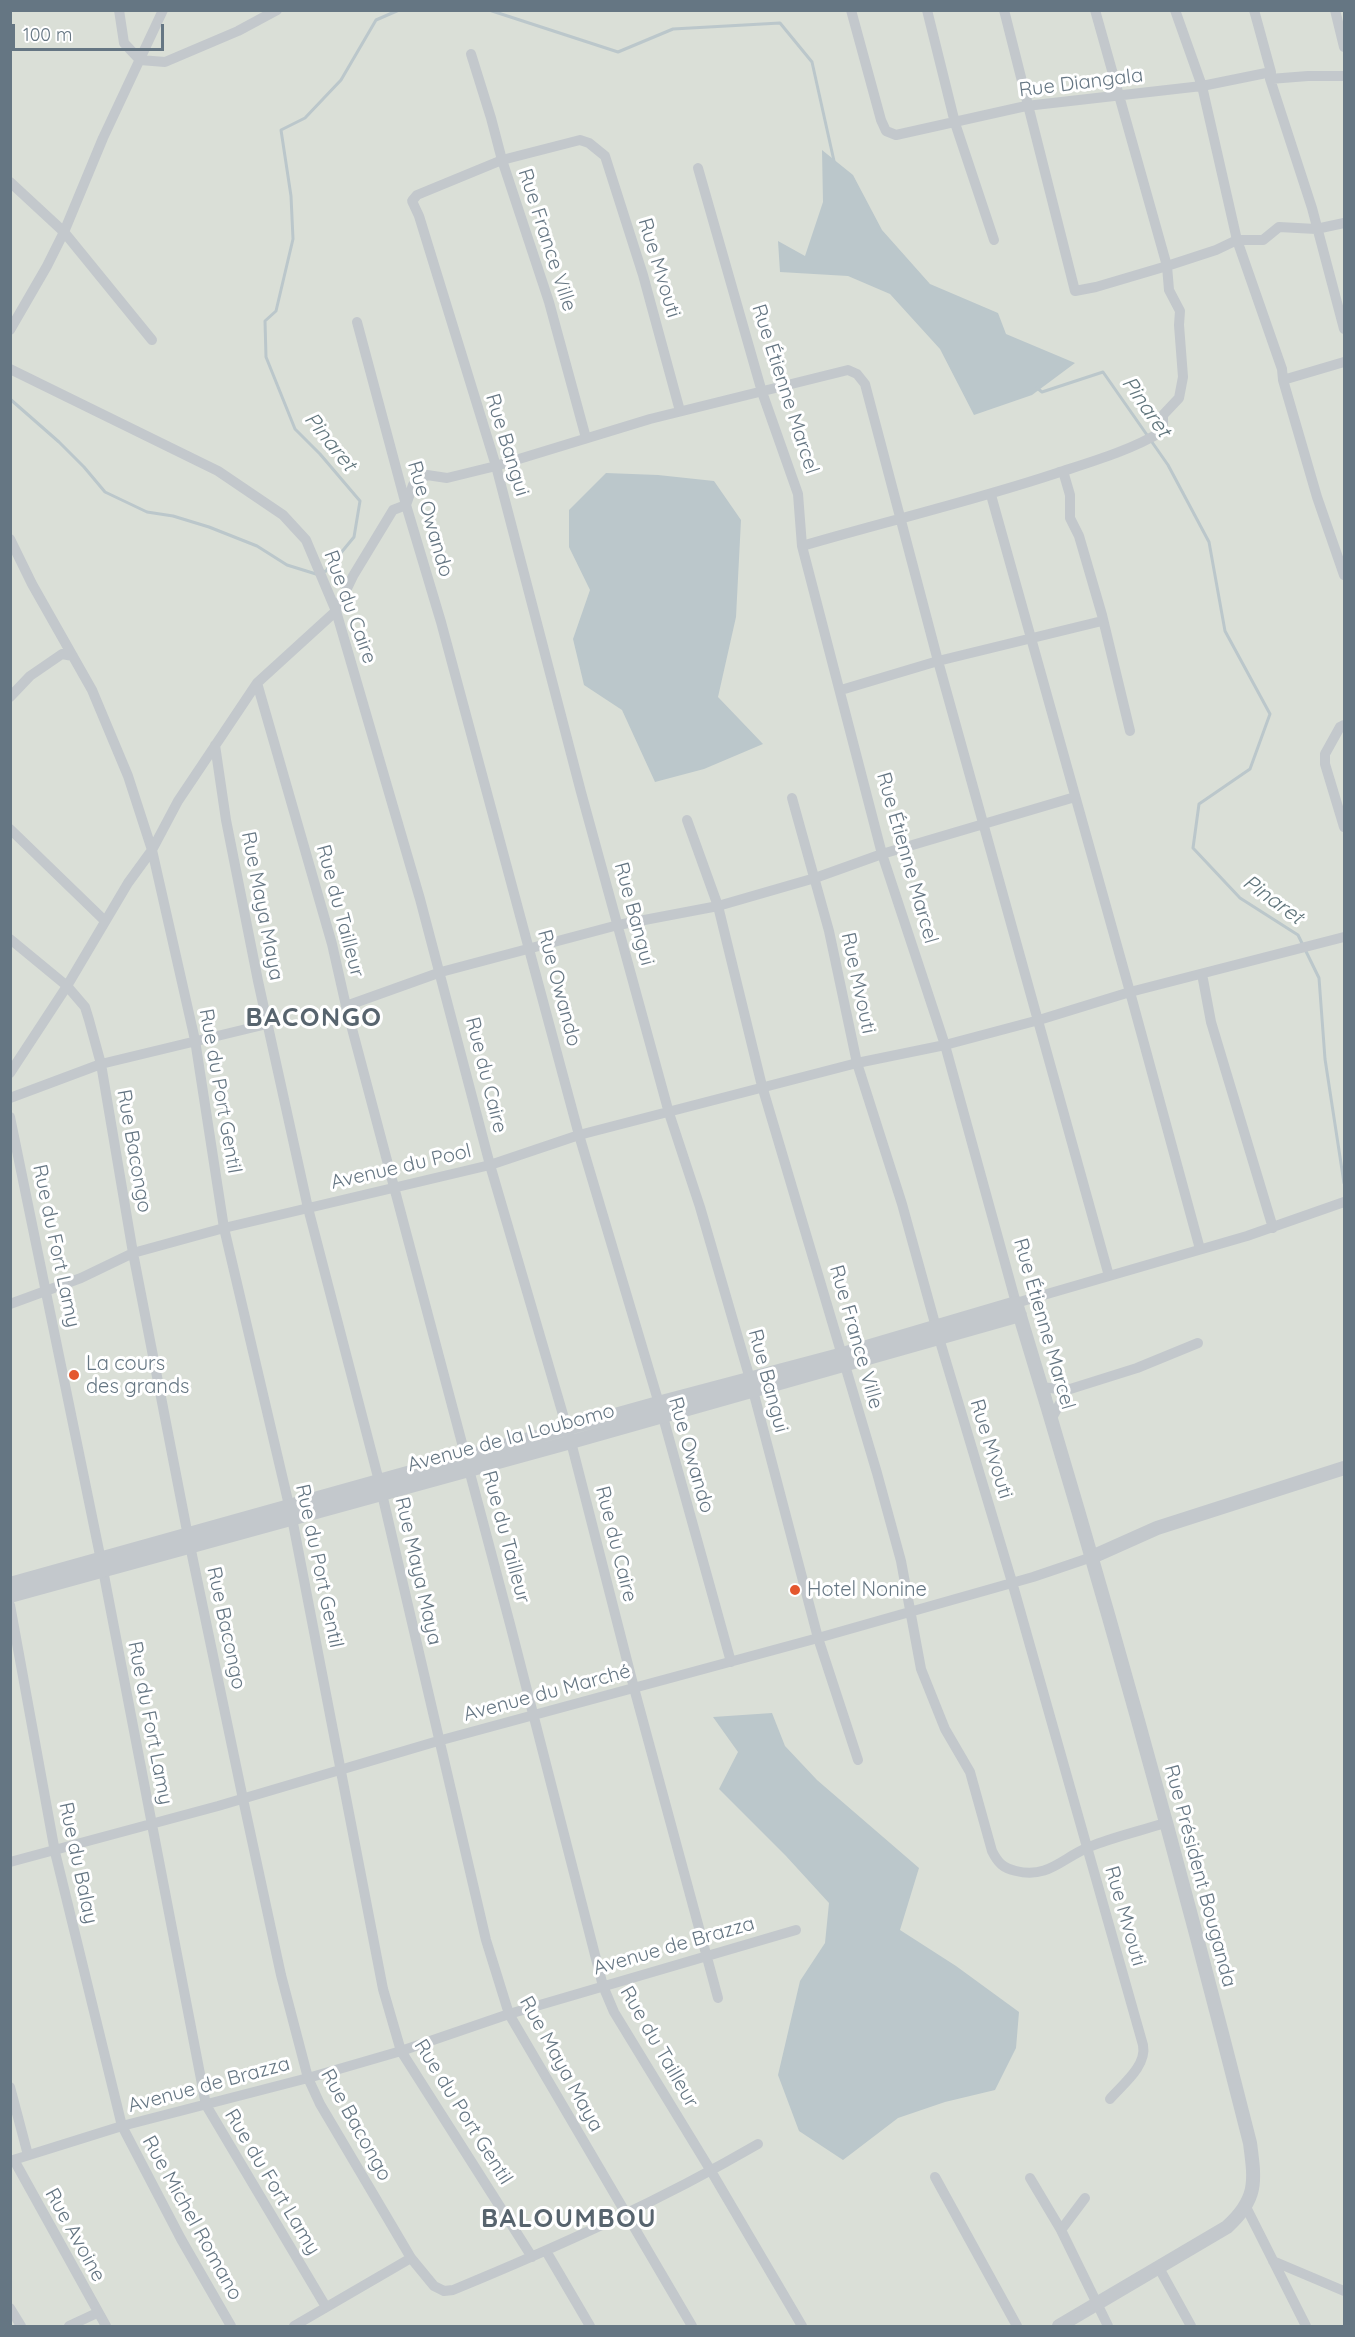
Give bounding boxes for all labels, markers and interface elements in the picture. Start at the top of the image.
scale bar [15,12,166,50]
text: 100 m [23,23,72,46]
street label: Rue Diangala [1018,63,1144,103]
street label: Rue France Ville [513,166,581,314]
street label: Rue Mvouti [632,215,686,321]
street label: Rue Étienne Marcel [746,301,824,477]
water label: Pinaret [1116,372,1176,442]
street label: Rue Bangui [480,391,534,499]
water label: Pinaret [299,407,361,477]
street label: Rue Owando [402,458,458,580]
street label: Rue du Caire [318,547,382,667]
street label: Rue Étienne Marcel [871,770,943,946]
street label: Rue Maya Maya [236,830,288,982]
street label: Rue du Tailleur [311,842,369,980]
street label: Rue Bangui [609,860,659,968]
water label: Pinaret [1238,870,1308,930]
street label: Rue Owando [532,927,586,1049]
street label: Rue Mvouti [836,930,880,1036]
district label: BACONGO [246,1002,382,1034]
street label: Rue du Port Gentil [194,1007,246,1175]
street label: Rue du Caire [460,1015,512,1135]
street label: Rue Bacongo [111,1088,157,1214]
street label: Avenue du Pool [328,1139,474,1195]
street label: Rue du Fort Lamy [27,1162,85,1330]
street label: Rue Étienne Marcel [1008,1236,1080,1412]
street label: Rue France Ville [824,1262,888,1412]
street label: Rue Bangui [743,1327,793,1435]
place label: La cours des grands [86,1352,189,1399]
marker: La cours des grands [67,1368,81,1382]
street label: Rue Owando [663,1394,719,1516]
street label: Rue Mvouti [964,1396,1018,1502]
street label: Avenue de la Loubomo [405,1399,617,1477]
street label: Rue du Tailleur [477,1468,535,1606]
street label: Rue du Port Gentil [290,1482,348,1650]
street label: Rue du Caire [590,1484,642,1604]
street label: Rue Maya Maya [389,1495,447,1647]
street label: Rue Bacongo [201,1565,251,1691]
place label: Hotel Nonine [807,1578,927,1602]
marker: Hotel Nonine [788,1583,802,1597]
street label: Rue du Fort Lamy [122,1639,178,1807]
street label: Avenue du Marché [461,1659,633,1727]
street label: Rue Président Bouganda [1159,1762,1241,1990]
street label: Rue du Balay [53,1800,103,1926]
street label: Rue Mvouti [1099,1863,1151,1969]
street label: Avenue de Brazza [591,1912,757,1980]
street label: Rue du Tailleur [614,1982,704,2112]
street label: Rue Maya Maya [514,1992,608,2136]
street label: Rue du Port Gentil [409,2035,517,2189]
street label: Avenue de Brazza [125,2052,293,2118]
street label: Rue Bacongo [315,2065,397,2185]
street label: Rue du Fort Lamy [219,2105,325,2259]
street label: Rue Michel Romano [137,2131,247,2305]
street label: Rue Avoine [39,2184,111,2286]
district label: BALOUMBOU [481,2203,657,2235]

